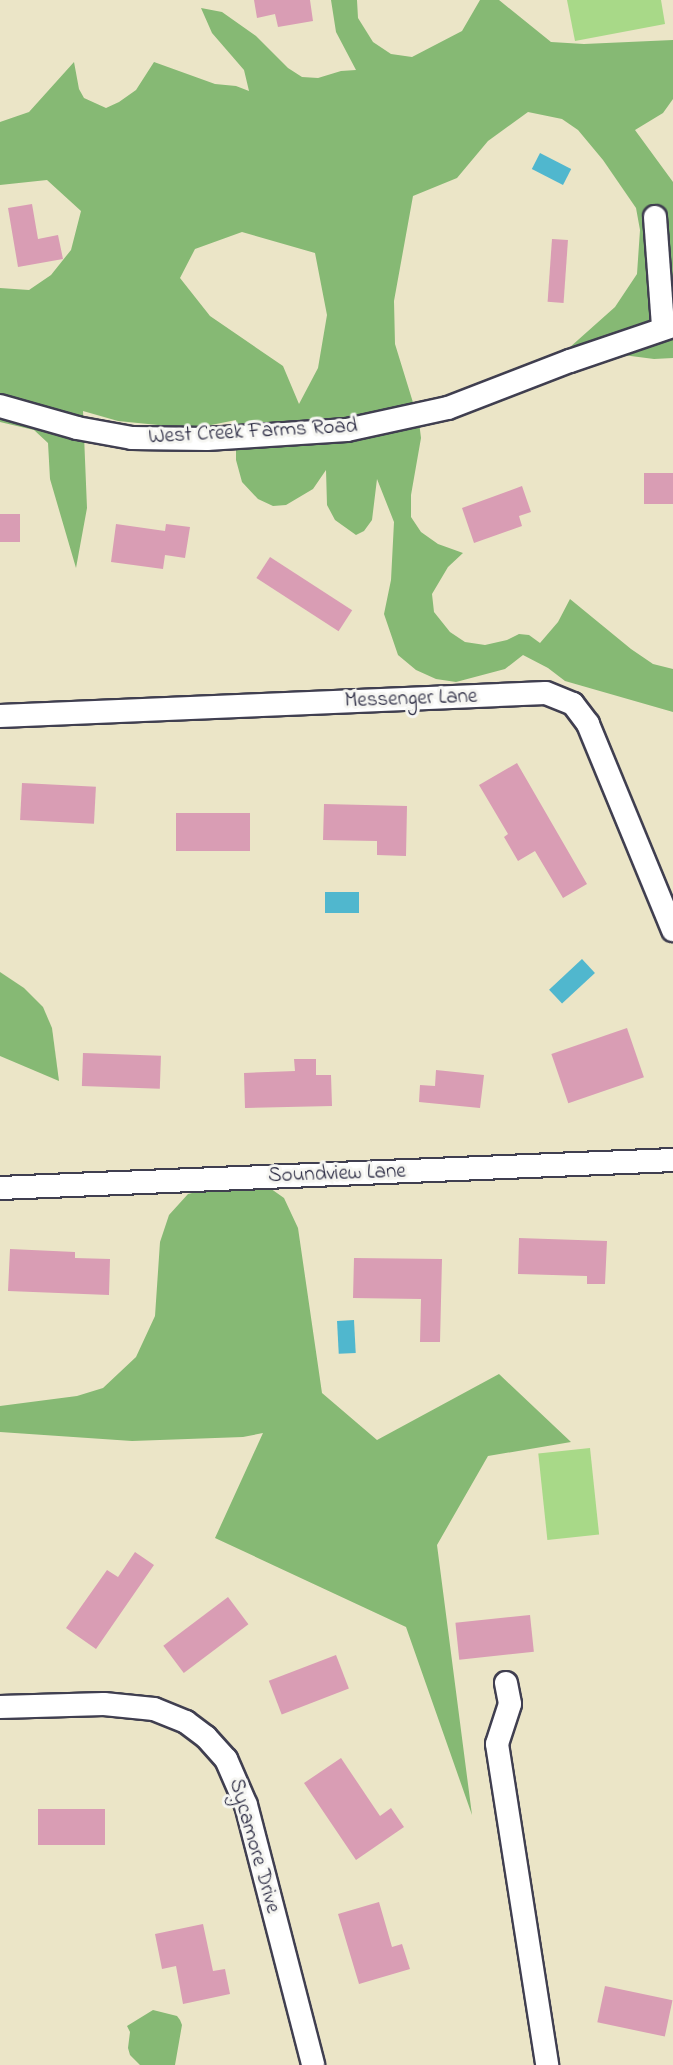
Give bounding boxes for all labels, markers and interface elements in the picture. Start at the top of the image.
street label: West Creek Farms Road [148,414,358,450]
street label: Messenger Lane [344,684,478,714]
street label: Soundview Lane [268,1159,406,1189]
street label: Sycamore Drive [223,1776,285,1916]

